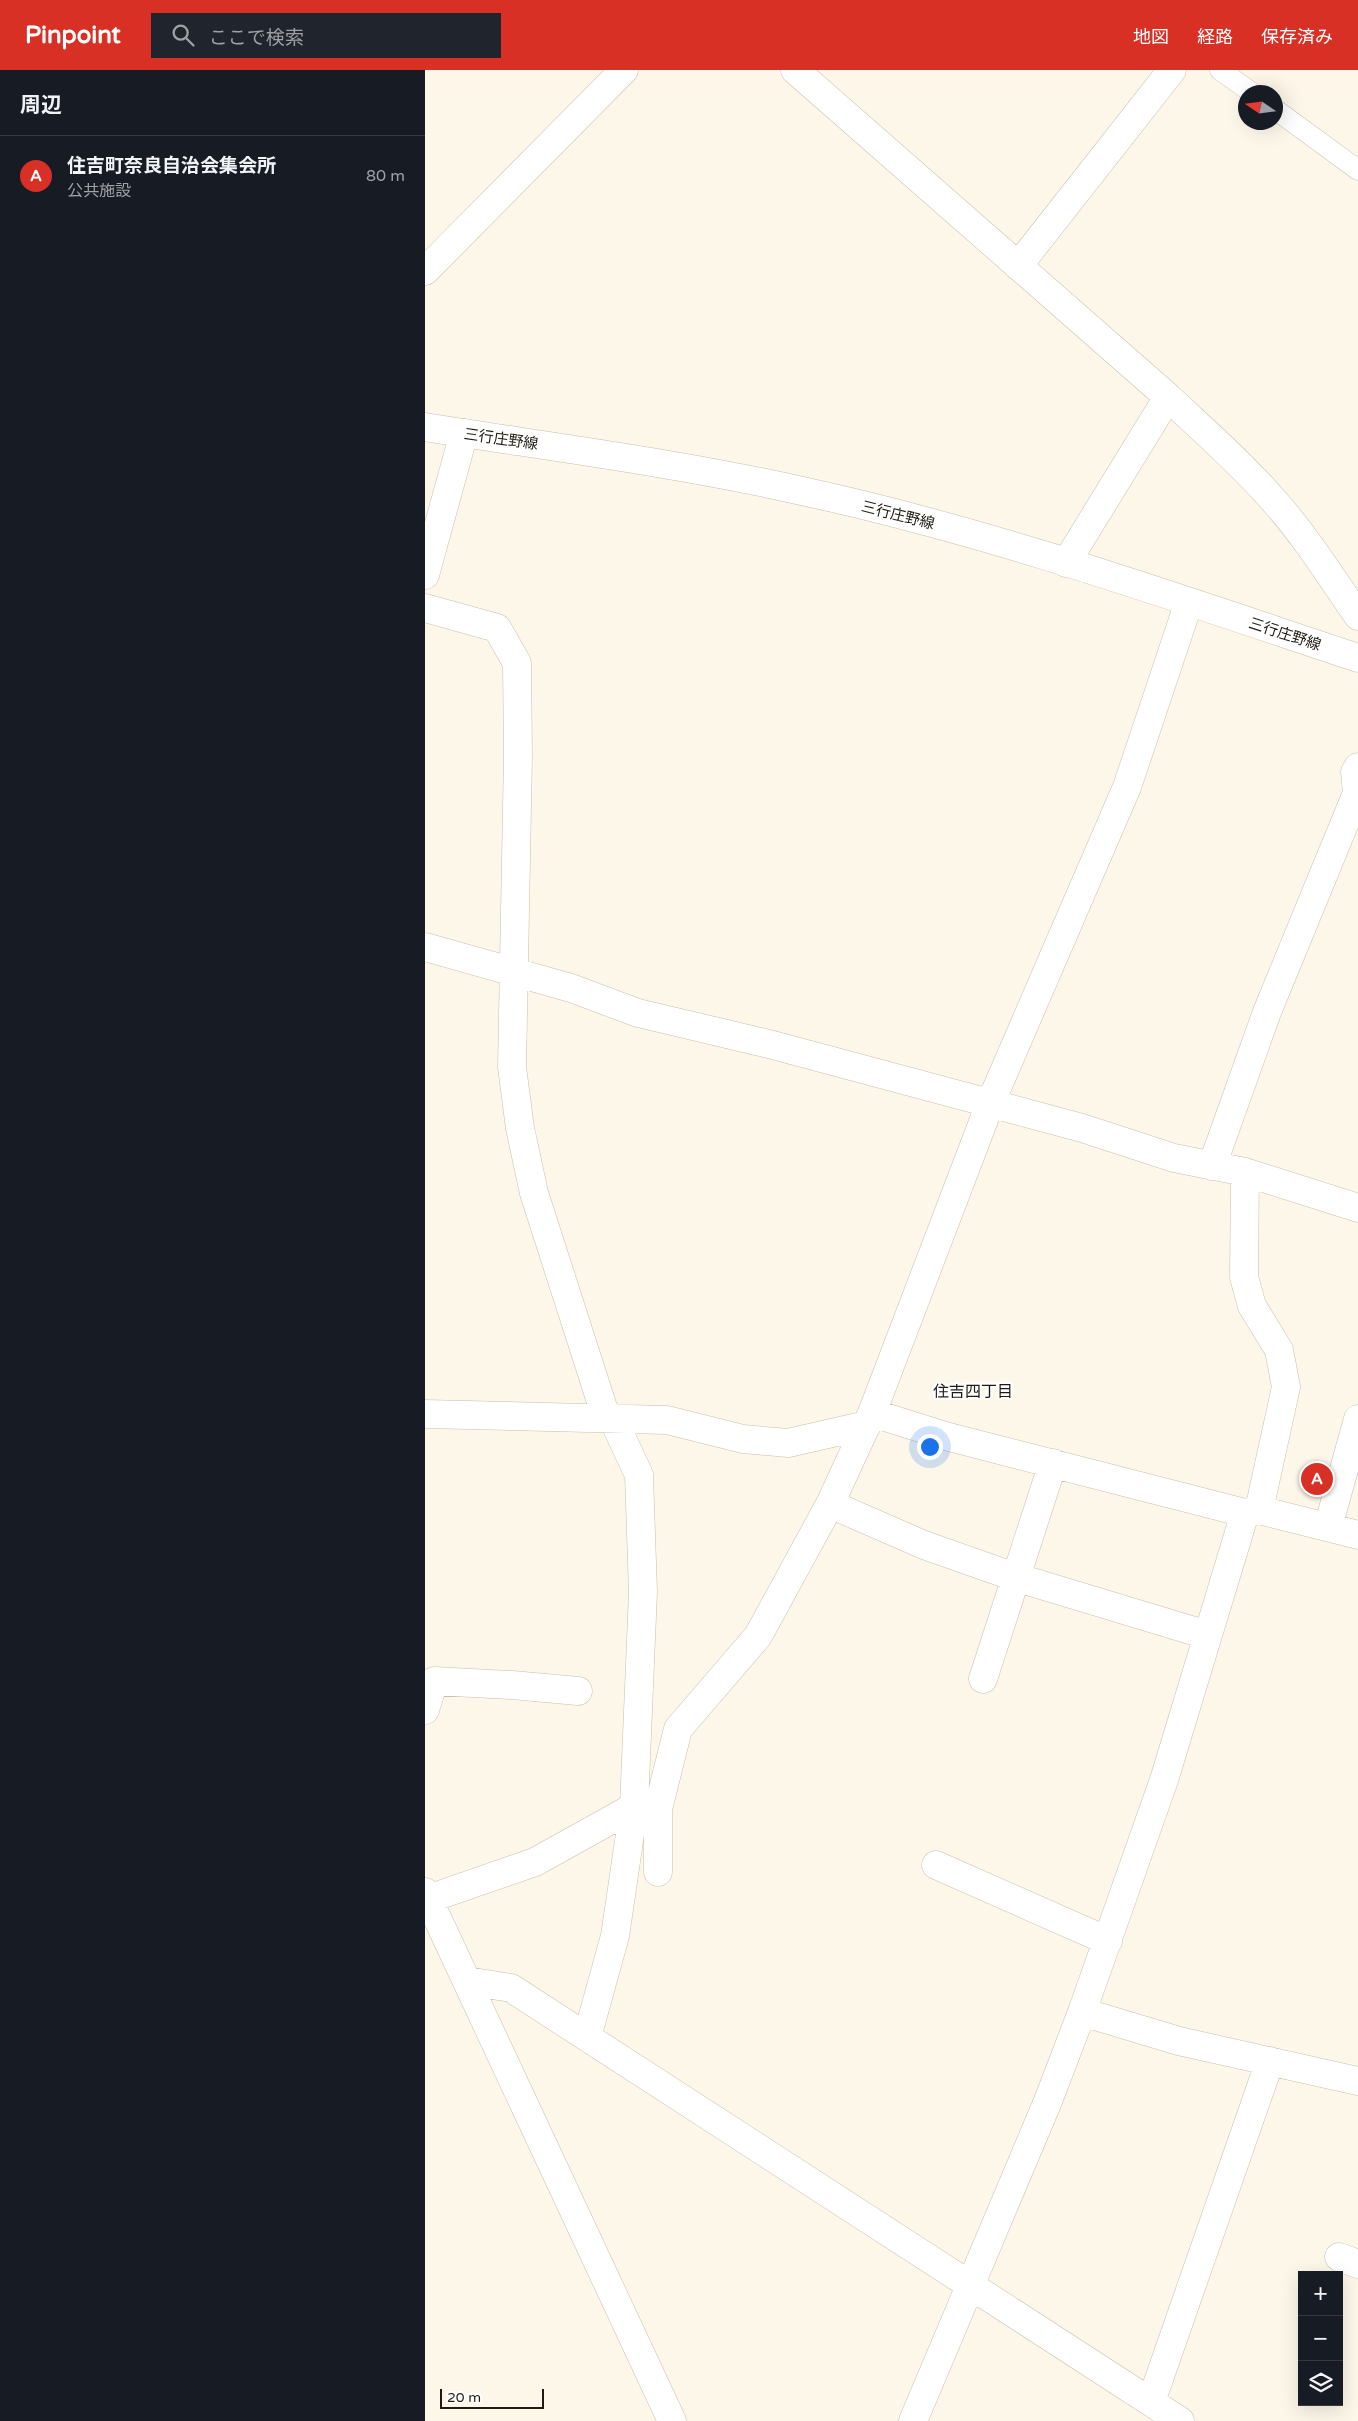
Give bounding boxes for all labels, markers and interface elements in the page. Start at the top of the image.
search box [151,13,501,58]
text: Pinpoint [25,21,121,50]
icon: search [169,21,197,49]
text: 地図 [1133,26,1169,48]
text: 経路 [1197,26,1233,48]
text: 保存済み [1261,26,1333,48]
text: ここで検索 [209,27,304,49]
north arrow [1238,85,1283,130]
text: 周辺 [20,93,62,118]
text: 住吉町奈良自治会集会所 [67,155,276,177]
text: A [30,166,42,186]
text: 80 m [366,166,405,186]
text: 公共施設 [67,181,131,201]
street label: 三行庄野線 [463,425,539,453]
street label: 三行庄野線 [859,497,937,533]
street label: 三行庄野線 [1247,614,1323,654]
district label: 住吉四丁目 [933,1382,1013,1402]
your location [917,1434,943,1460]
pin: A [1301,1460,1333,1498]
map controls [1298,2271,1343,2406]
button: + [1298,2271,1343,2316]
button: − [1298,2316,1343,2361]
button: layers [1298,2361,1343,2406]
scale bar [440,2386,544,2409]
text: 20 m [447,2389,481,2406]

